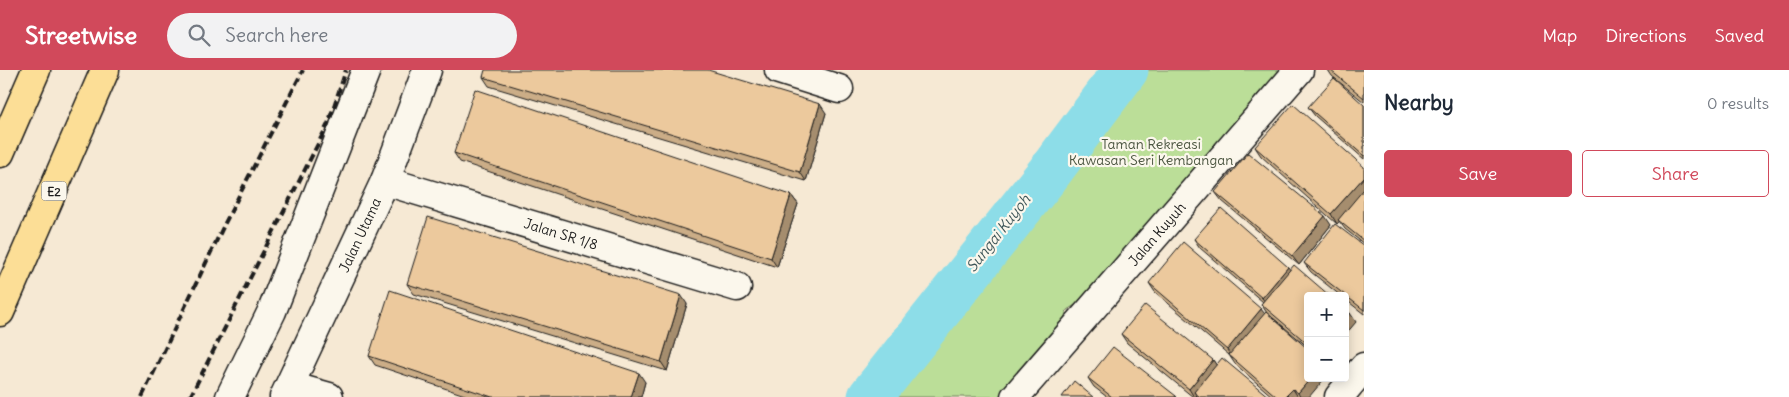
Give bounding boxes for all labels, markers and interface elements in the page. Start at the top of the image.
search box [167,13,517,58]
text: Streetwise [25,20,137,50]
icon: search [185,21,213,49]
text: Search here [225,23,328,47]
text: Map [1542,24,1577,47]
text: Directions [1605,24,1687,47]
text: Saved [1715,24,1764,47]
text: Nearby [1384,89,1454,116]
text: 0 results [1707,93,1769,113]
park label: Taman Rekreasi Kawasan Seri Kembangan [1069,135,1233,169]
button: Save [1384,150,1572,197]
button: Share [1582,150,1769,197]
road number: E2 [42,182,66,200]
water label: Sungai Kuyoh [962,190,1034,276]
street label: Jalan Utama [335,195,385,275]
street label: Jalan Kuyuh [1124,198,1190,270]
street label: Jalan SR 1/8 [522,214,600,254]
map controls [1304,292,1349,382]
button: + [1304,292,1349,337]
button: − [1304,337,1349,382]

